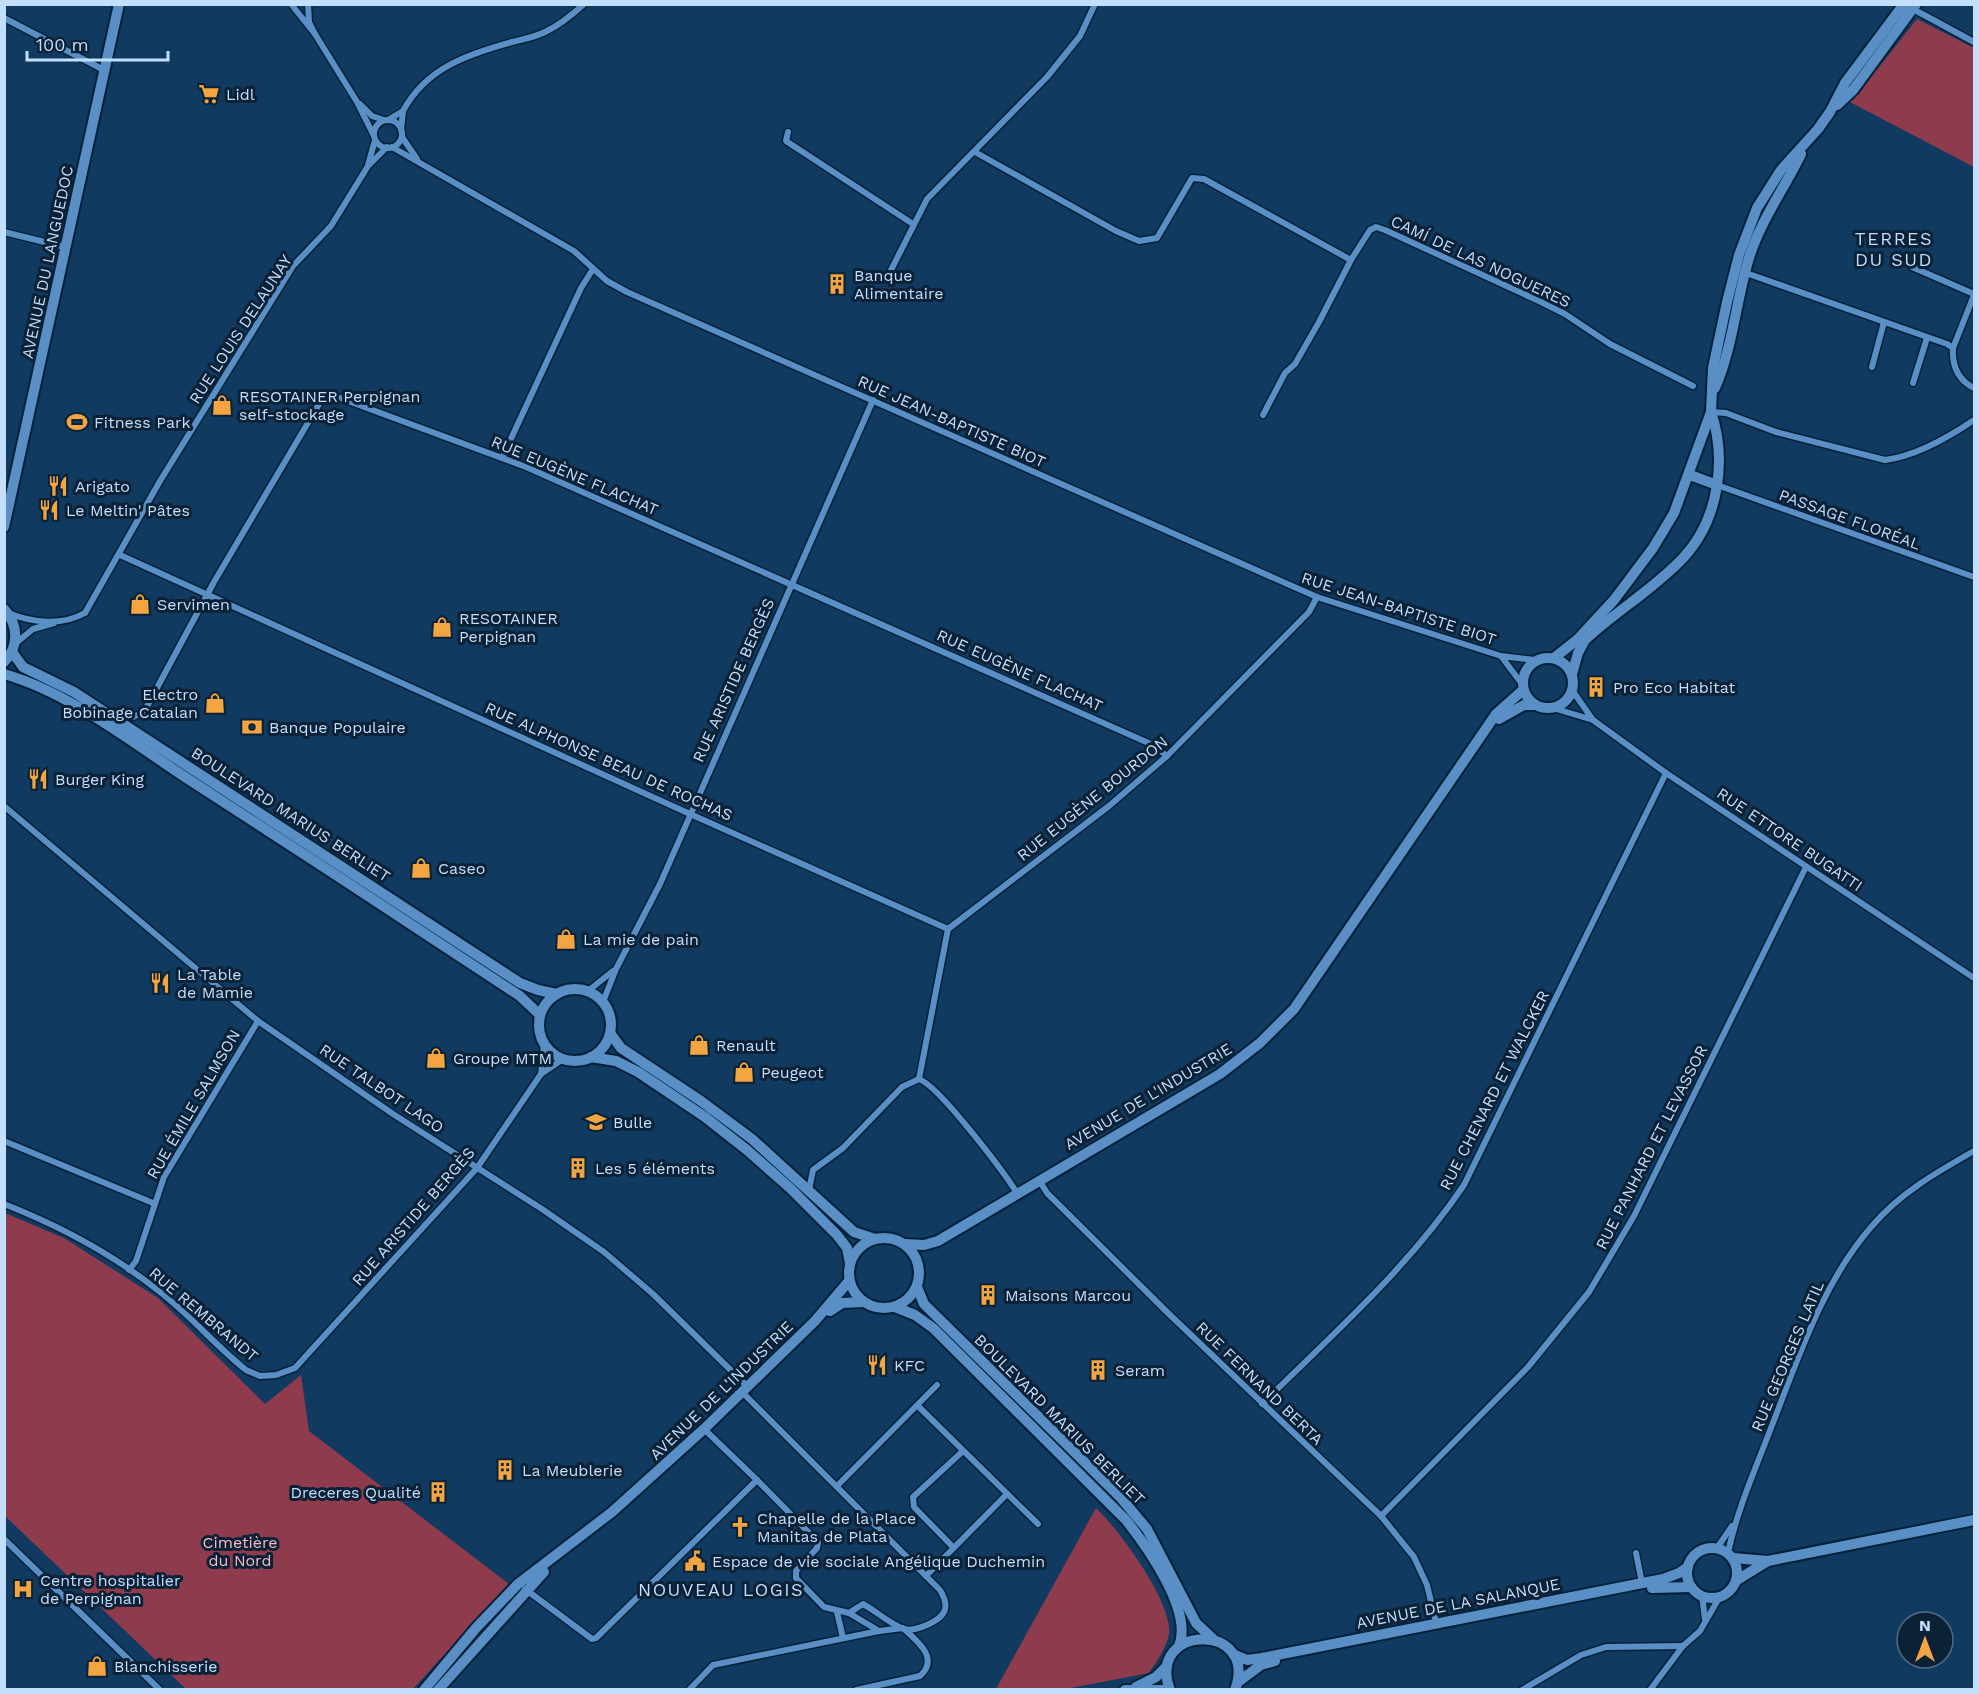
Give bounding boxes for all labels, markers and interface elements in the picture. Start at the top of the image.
scale bar [27,24,168,62]
text: 100 m [36,34,89,55]
supermarket icon: Lidl [197,82,221,106]
place label: Lidl [226,85,255,104]
street label: AVENUE DU LANGUEDOC [18,164,77,360]
street label: CAMÍ DE LAS NOGUERES [1388,211,1574,312]
district label: TERRES DU SUD [1855,228,1933,270]
street label: RUE LOUIS DELAUNAY [185,251,296,407]
place label: Banque Alimentaire [854,266,944,303]
building icon: Banque Alimentaire [825,272,849,296]
street label: RUE JEAN-BAPTISTE BIOT [855,371,1049,472]
place label: RESOTAINER Perpignan self-stockage [239,387,420,424]
shop icon: RESOTAINER Perpignan self-stockage [210,393,234,417]
sports icon: Fitness Park [65,410,89,434]
place label: Fitness Park [94,413,191,432]
street label: RUE EUGÈNE FLACHAT [489,432,661,519]
restaurant icon: Arigato [46,474,70,498]
place label: Arigato [75,477,130,496]
street label: PASSAGE FLORÉAL [1776,485,1924,554]
restaurant icon: Le Meltin' Pâtes [37,498,61,522]
place label: Le Meltin' Pâtes [66,501,190,520]
street label: RUE JEAN-BAPTISTE BIOT [1299,568,1499,649]
shop icon: Servimen [128,592,152,616]
place label: Servimen [157,595,230,614]
street label: RUE ARISTIDE BERGÈS [689,595,778,765]
place label: RESOTAINER Perpignan [459,609,558,646]
shop icon: RESOTAINER Perpignan [430,615,454,639]
street label: RUE EUGÈNE FLACHAT [934,625,1106,716]
building icon: Pro Eco Habitat [1584,675,1608,699]
place label: Pro Eco Habitat [1613,678,1735,697]
place label: Electro Bobinage Catalan [62,685,198,722]
shop icon: Electro Bobinage Catalan [203,691,227,715]
street label: RUE ALPHONSE BEAU DE ROCHAS [482,698,736,825]
bank icon: Banque Populaire [240,715,264,739]
place label: Banque Populaire [269,718,406,737]
street label: RUE EUGÈNE BOURDON [1013,732,1171,865]
street label: BOULEVARD MARIUS BERLIET [188,743,394,886]
restaurant icon: Burger King [26,767,50,791]
place label: Burger King [55,770,144,789]
street label: RUE ETTORE BUGATTI [1713,784,1866,895]
shop icon: Caseo [409,856,433,880]
place label: Caseo [438,859,485,878]
shop icon: La mie de pain [554,927,578,951]
place label: La mie de pain [583,930,699,949]
place label: La Table de Mamie [177,965,253,1002]
restaurant icon: La Table de Mamie [148,971,172,995]
street label: RUE CHENARD ET WALCKER [1436,987,1553,1193]
street label: RUE ÉMILE SALMSON [143,1026,244,1182]
shop icon: Renault [687,1033,711,1057]
place label: Renault [716,1036,776,1055]
street label: AVENUE DE L'INDUSTRIE [1061,1039,1235,1154]
street label: RUE TALBOT LAGO [316,1040,447,1137]
street label: RUE PANHARD ET LEVASSOR [1592,1042,1711,1252]
shop icon: Groupe MTM [424,1046,448,1070]
place label: Groupe MTM [453,1049,552,1068]
shop icon: Peugeot [732,1060,756,1084]
place label: Peugeot [761,1063,824,1082]
school or university icon: Bulle [584,1110,608,1134]
place label: Bulle [613,1113,652,1132]
street label: RUE ARISTIDE BERGÈS [348,1143,479,1290]
building icon: Les 5 éléments [566,1156,590,1180]
place label: Les 5 éléments [595,1159,715,1178]
street label: RUE REMBRANDT [145,1263,262,1366]
street label: RUE GEORGES LATIL [1747,1278,1828,1434]
building icon: Maisons Marcou [976,1283,1000,1307]
place label: Maisons Marcou [1005,1286,1131,1305]
street label: AVENUE DE L'INDUSTRIE [646,1317,797,1464]
street label: RUE FERNAND BERTA [1192,1318,1327,1449]
street label: BOULEVARD MARIUS BERLIET [970,1330,1149,1509]
restaurant icon: KFC [865,1353,889,1377]
place label: KFC [894,1356,925,1375]
building icon: Seram [1086,1358,1110,1382]
place label: Seram [1115,1361,1165,1380]
building icon: La Meublerie [493,1458,517,1482]
place label: La Meublerie [522,1461,623,1480]
building icon: Dreceres Qualité [426,1480,450,1504]
place label: Dreceres Qualité [290,1483,421,1502]
place label: Chapelle de la Place Manitas de Plata [757,1509,916,1546]
church icon: Chapelle de la Place Manitas de Plata [728,1515,752,1539]
park label: Cimetière du Nord [202,1533,278,1570]
public building icon: Espace de vie sociale Angélique Duchemin [683,1549,707,1573]
place label: Espace de vie sociale Angélique Duchemin [712,1552,1045,1571]
place label: Centre hospitalier de Perpignan [40,1571,181,1608]
street label: AVENUE DE LA SALANQUE [1355,1574,1562,1633]
hospital icon: Centre hospitalier de Perpignan [11,1577,35,1601]
district label: NOUVEAU LOGIS [638,1579,804,1600]
north arrow [1895,1610,1955,1670]
text: N [1919,1616,1931,1635]
shop icon: Blanchisserie [85,1654,109,1678]
place label: Blanchisserie [114,1657,218,1676]

